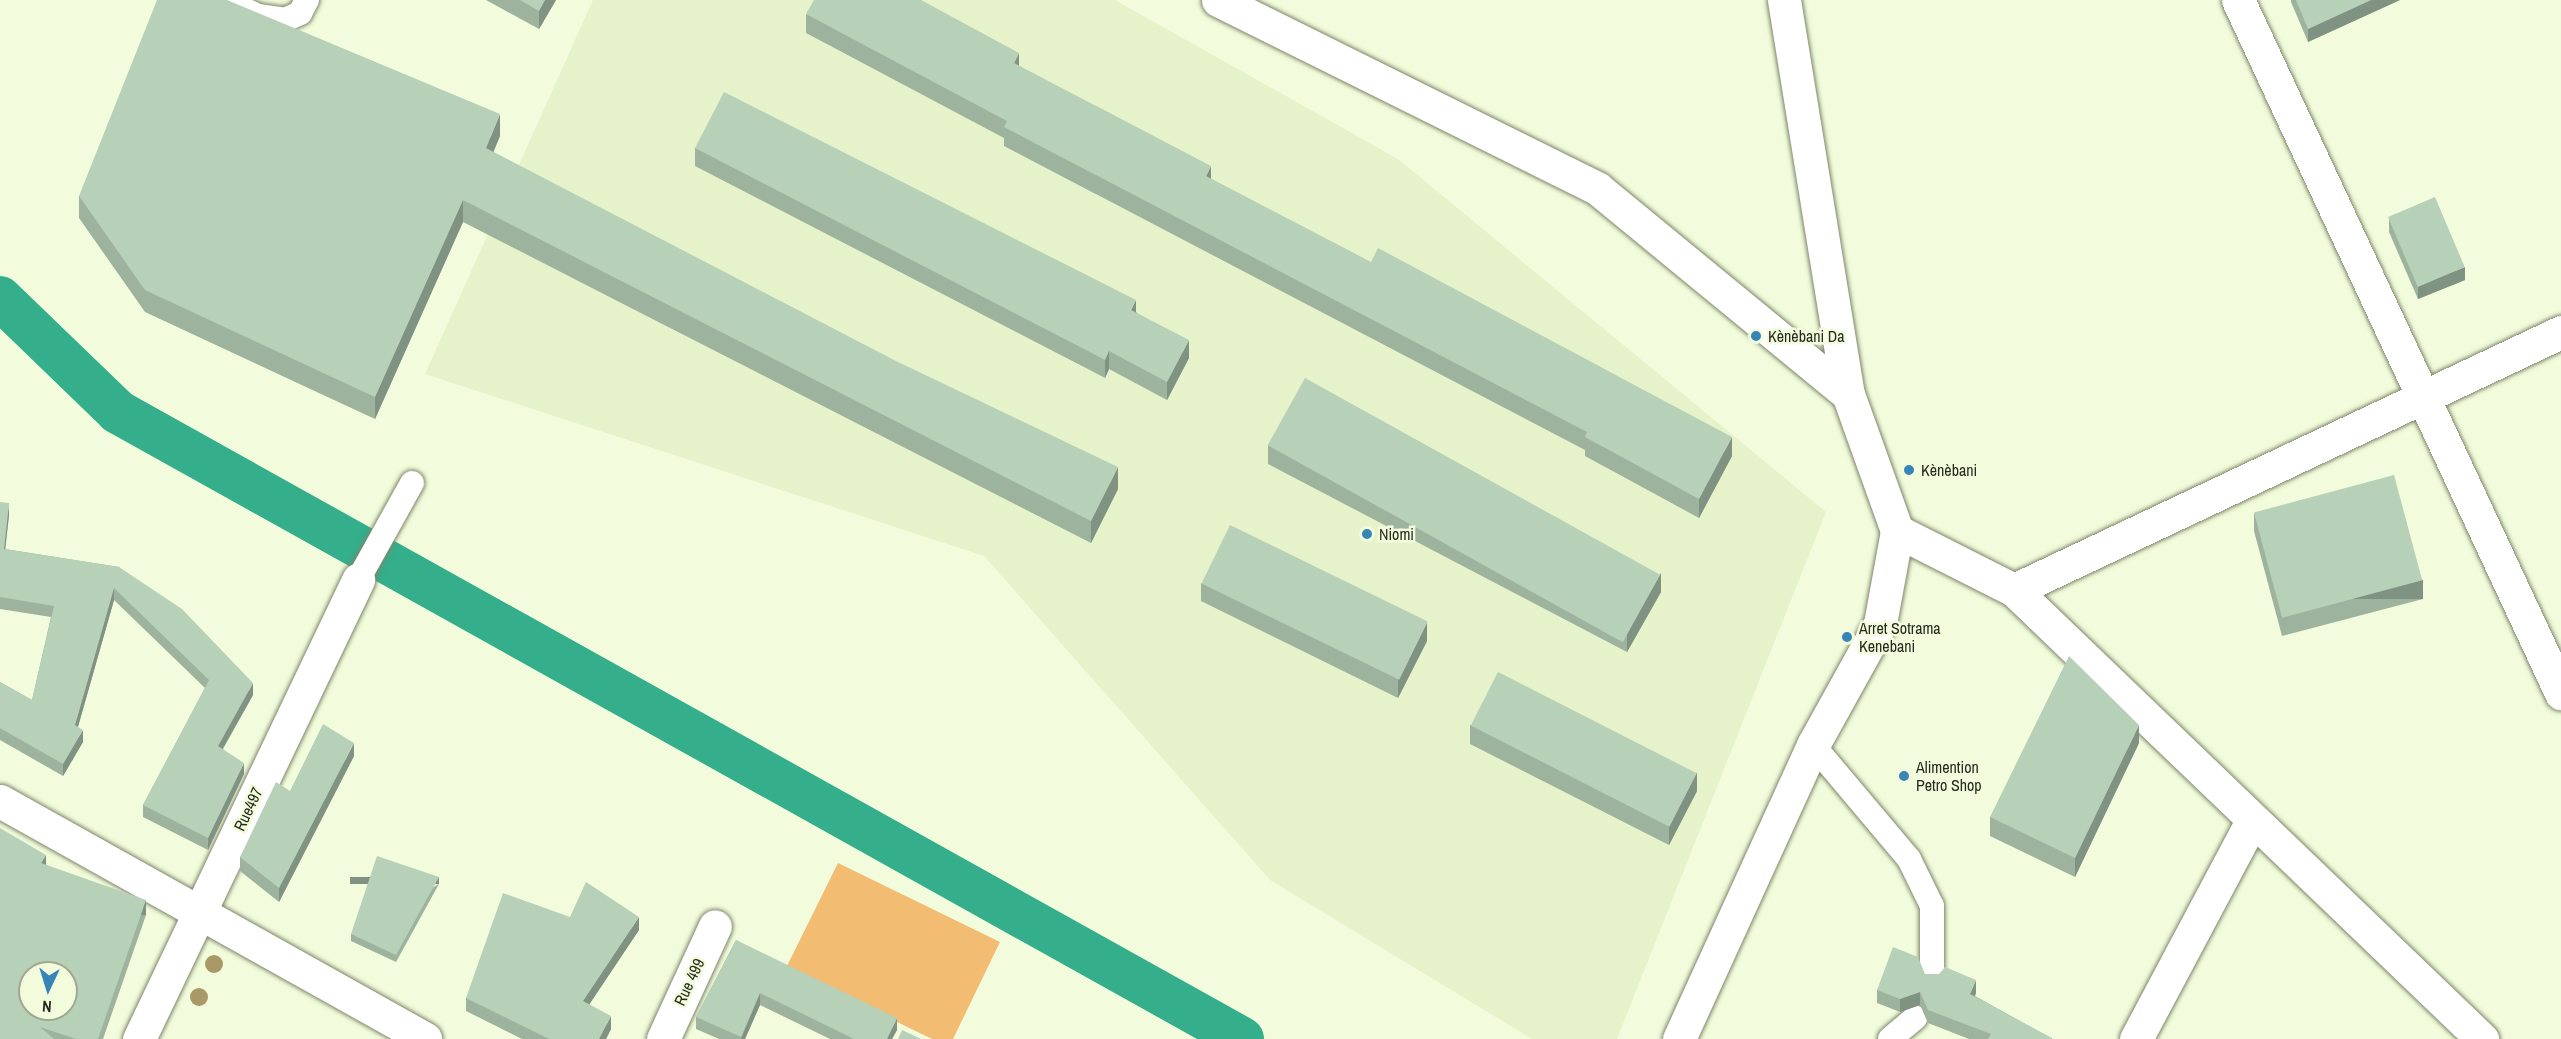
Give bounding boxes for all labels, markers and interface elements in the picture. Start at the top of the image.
place label: Kènèbani Da [1768,326,1845,346]
marker: Kènèbani Da [1749,329,1763,343]
place label: Kènèbani [1921,460,1977,480]
marker: Kènèbani [1902,463,1916,477]
place label: Niomi [1379,524,1414,544]
marker: Niomi [1360,527,1374,541]
place label: Arret Sotrama Kenebani [1859,618,1941,656]
marker: Arret Sotrama Kenebani [1840,630,1854,644]
place label: Alimention Petro Shop [1916,757,1982,795]
marker: Alimention Petro Shop [1897,769,1911,783]
street label: Rue497 [230,784,266,834]
street label: Rue 499 [670,955,708,1009]
north arrow [18,961,78,1021]
text: N [41,996,52,1018]

